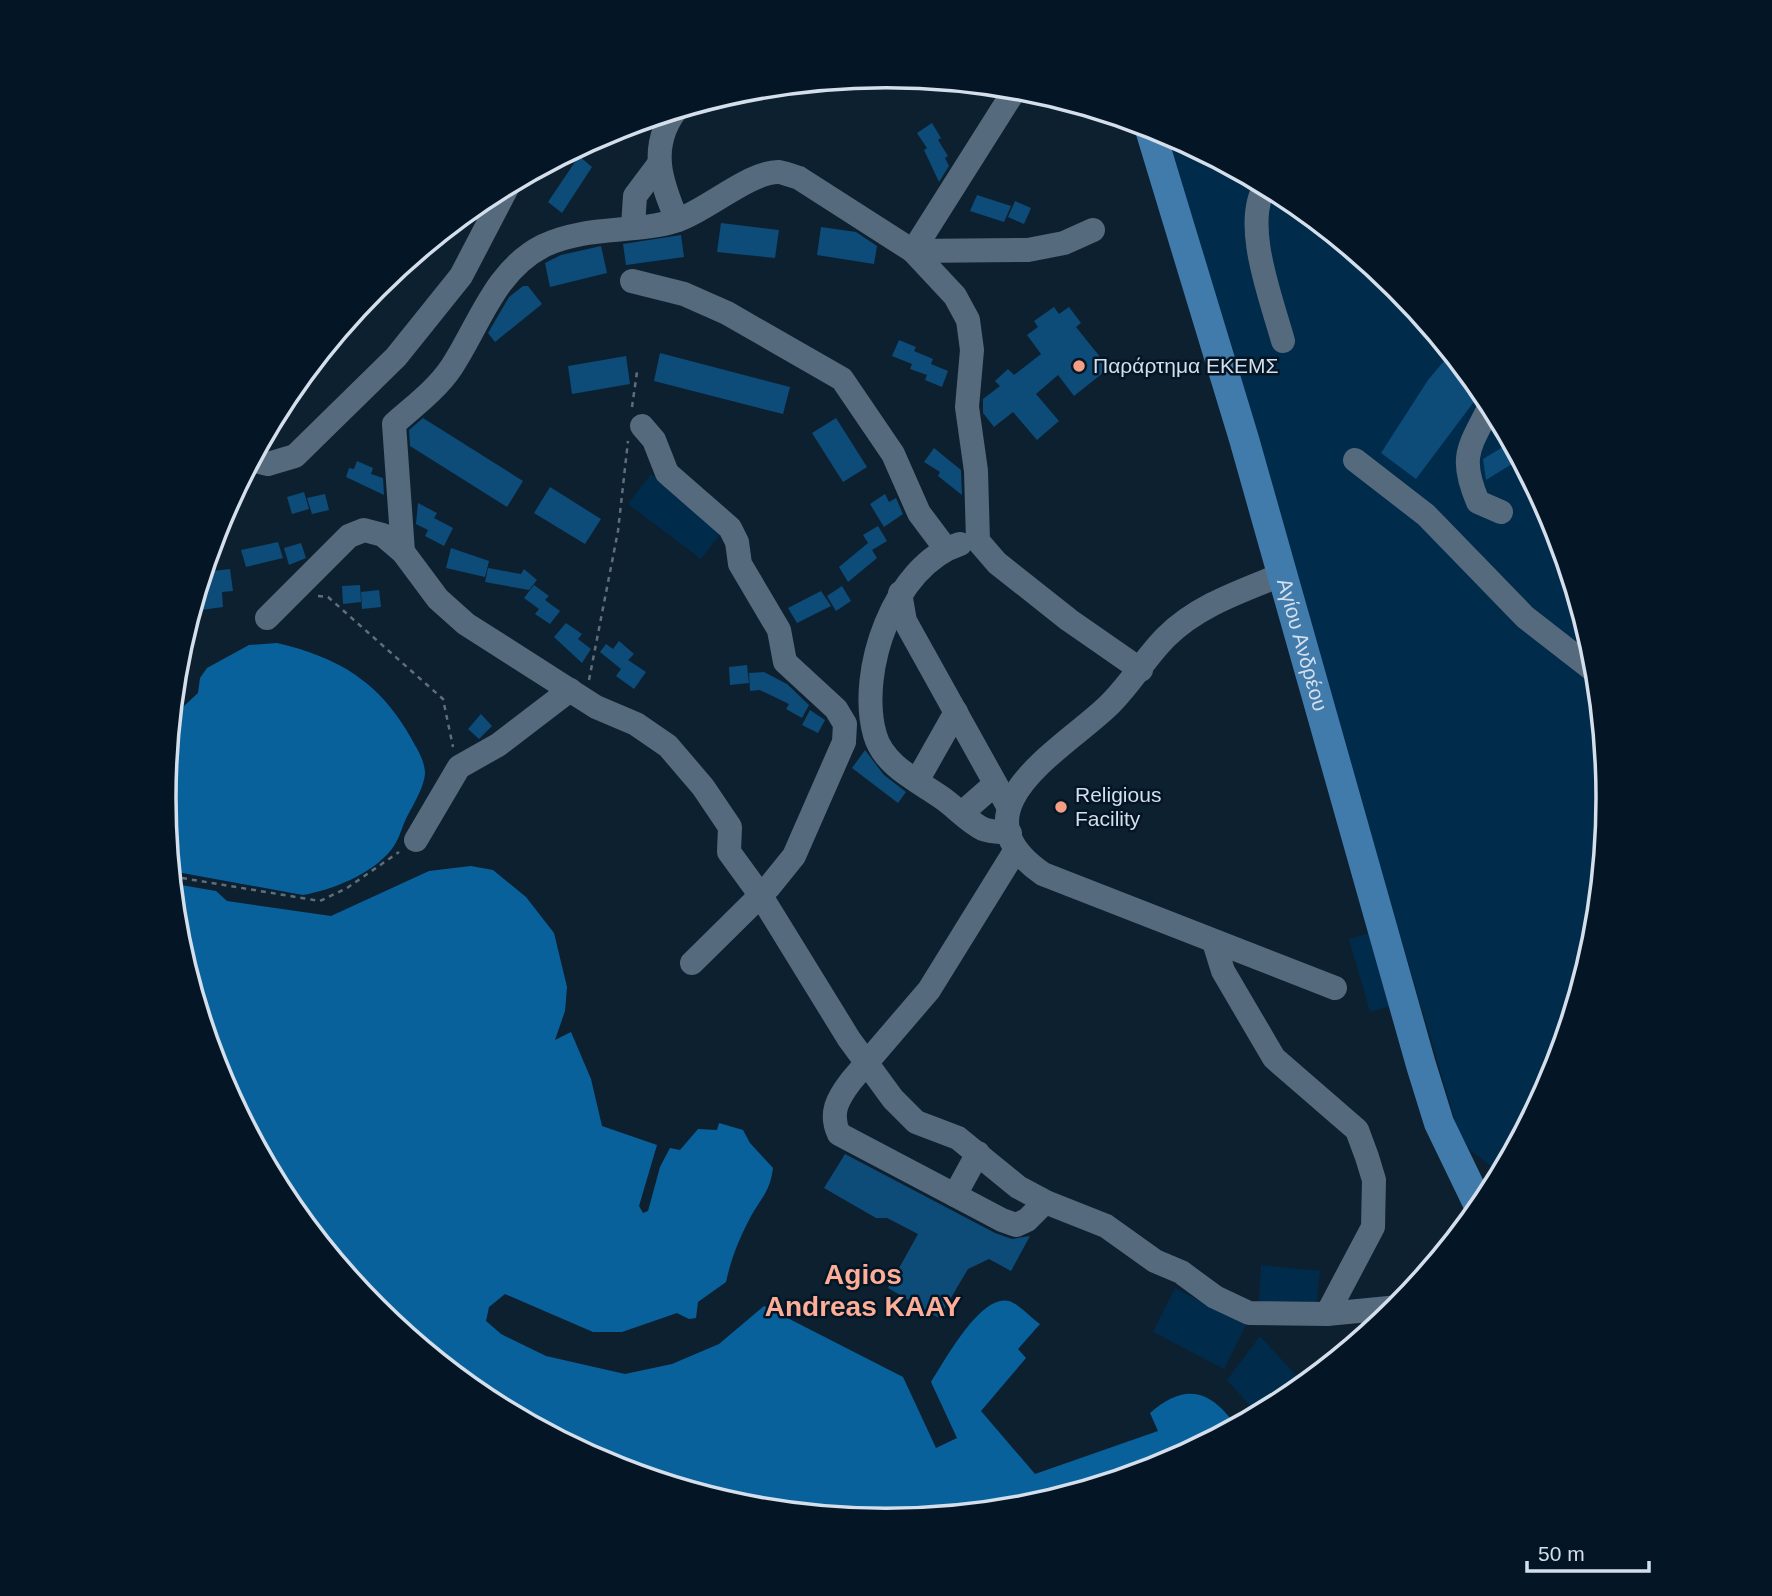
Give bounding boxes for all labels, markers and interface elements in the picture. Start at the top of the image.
place label: Παράρτημα ΕΚΕΜΣ [1093,354,1279,377]
marker: Παράρτημα ΕΚΕΜΣ [1071,358,1087,374]
street label: Αγίου Ανδρέου [1273,576,1332,714]
place label: Religious Facility [1075,783,1161,830]
marker: Religious Facility [1053,799,1069,815]
district label: Agios Andreas KAAY [765,1259,962,1322]
scale bar [1527,1530,1650,1574]
text: 50 m [1538,1542,1585,1565]

